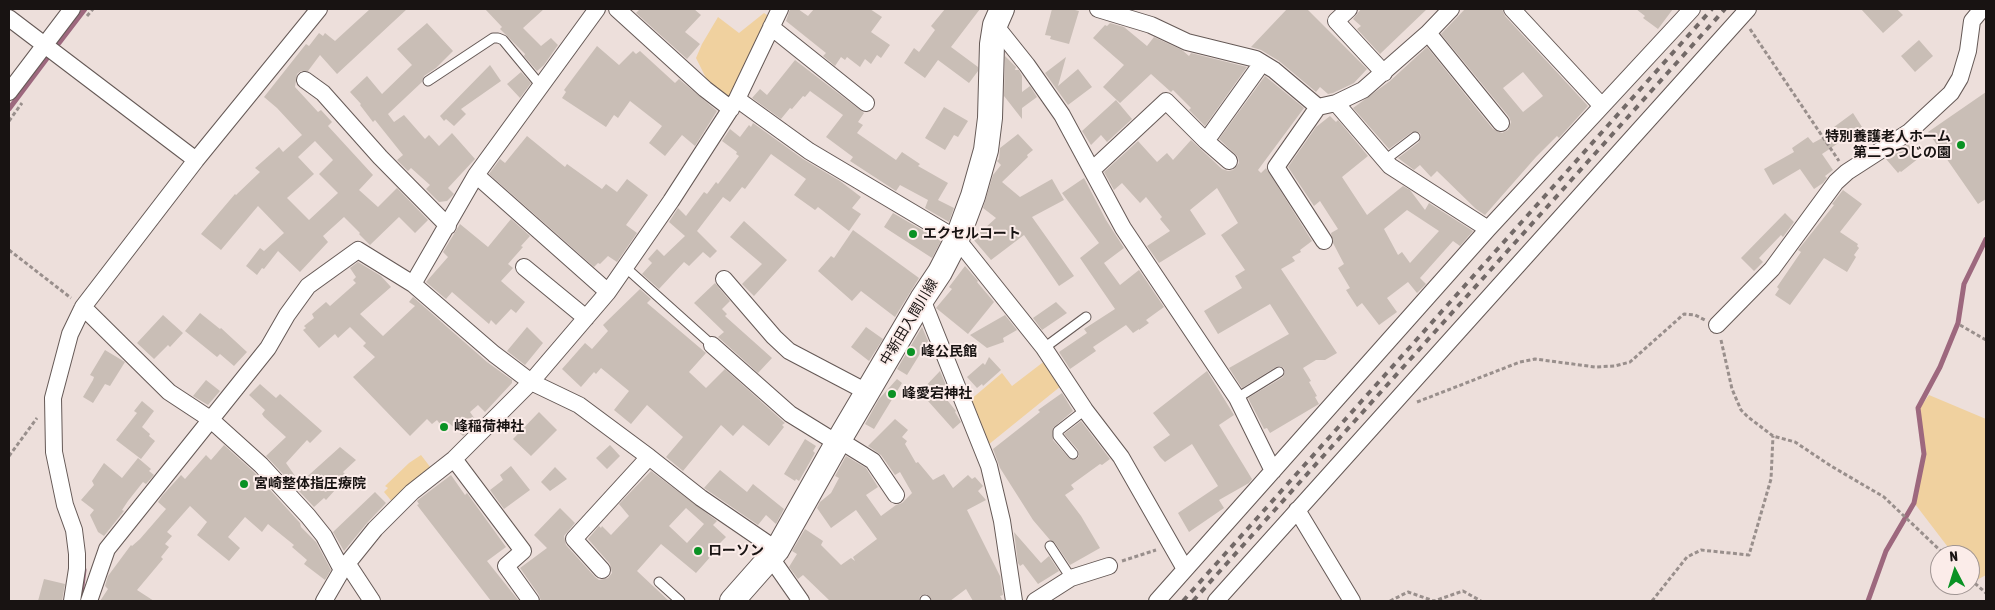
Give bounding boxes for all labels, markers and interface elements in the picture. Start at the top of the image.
place label: 特別養護老人ホーム 第二つつじの園 [1825,129,1951,162]
marker: 特別養護老人ホーム 第二つつじの園 [1955,139,1967,151]
place label: エクセルコート [923,226,1021,242]
marker: エクセルコート [907,228,919,240]
street label: 中新田入間川線 [877,276,941,368]
place label: 峰公民館 [921,344,977,360]
marker: 峰公民館 [905,346,917,358]
place label: 峰愛宕神社 [902,386,972,402]
marker: 峰愛宕神社 [886,388,898,400]
place label: 峰稲荷神社 [454,419,524,435]
marker: 峰稲荷神社 [438,421,450,433]
place label: 宮崎整体指圧療院 [254,476,366,492]
marker: 宮崎整体指圧療院 [238,478,250,490]
place label: ローソン [708,543,764,559]
marker: ローソン [692,545,704,557]
north arrow [1930,545,1980,595]
text: N [1949,548,1959,564]

